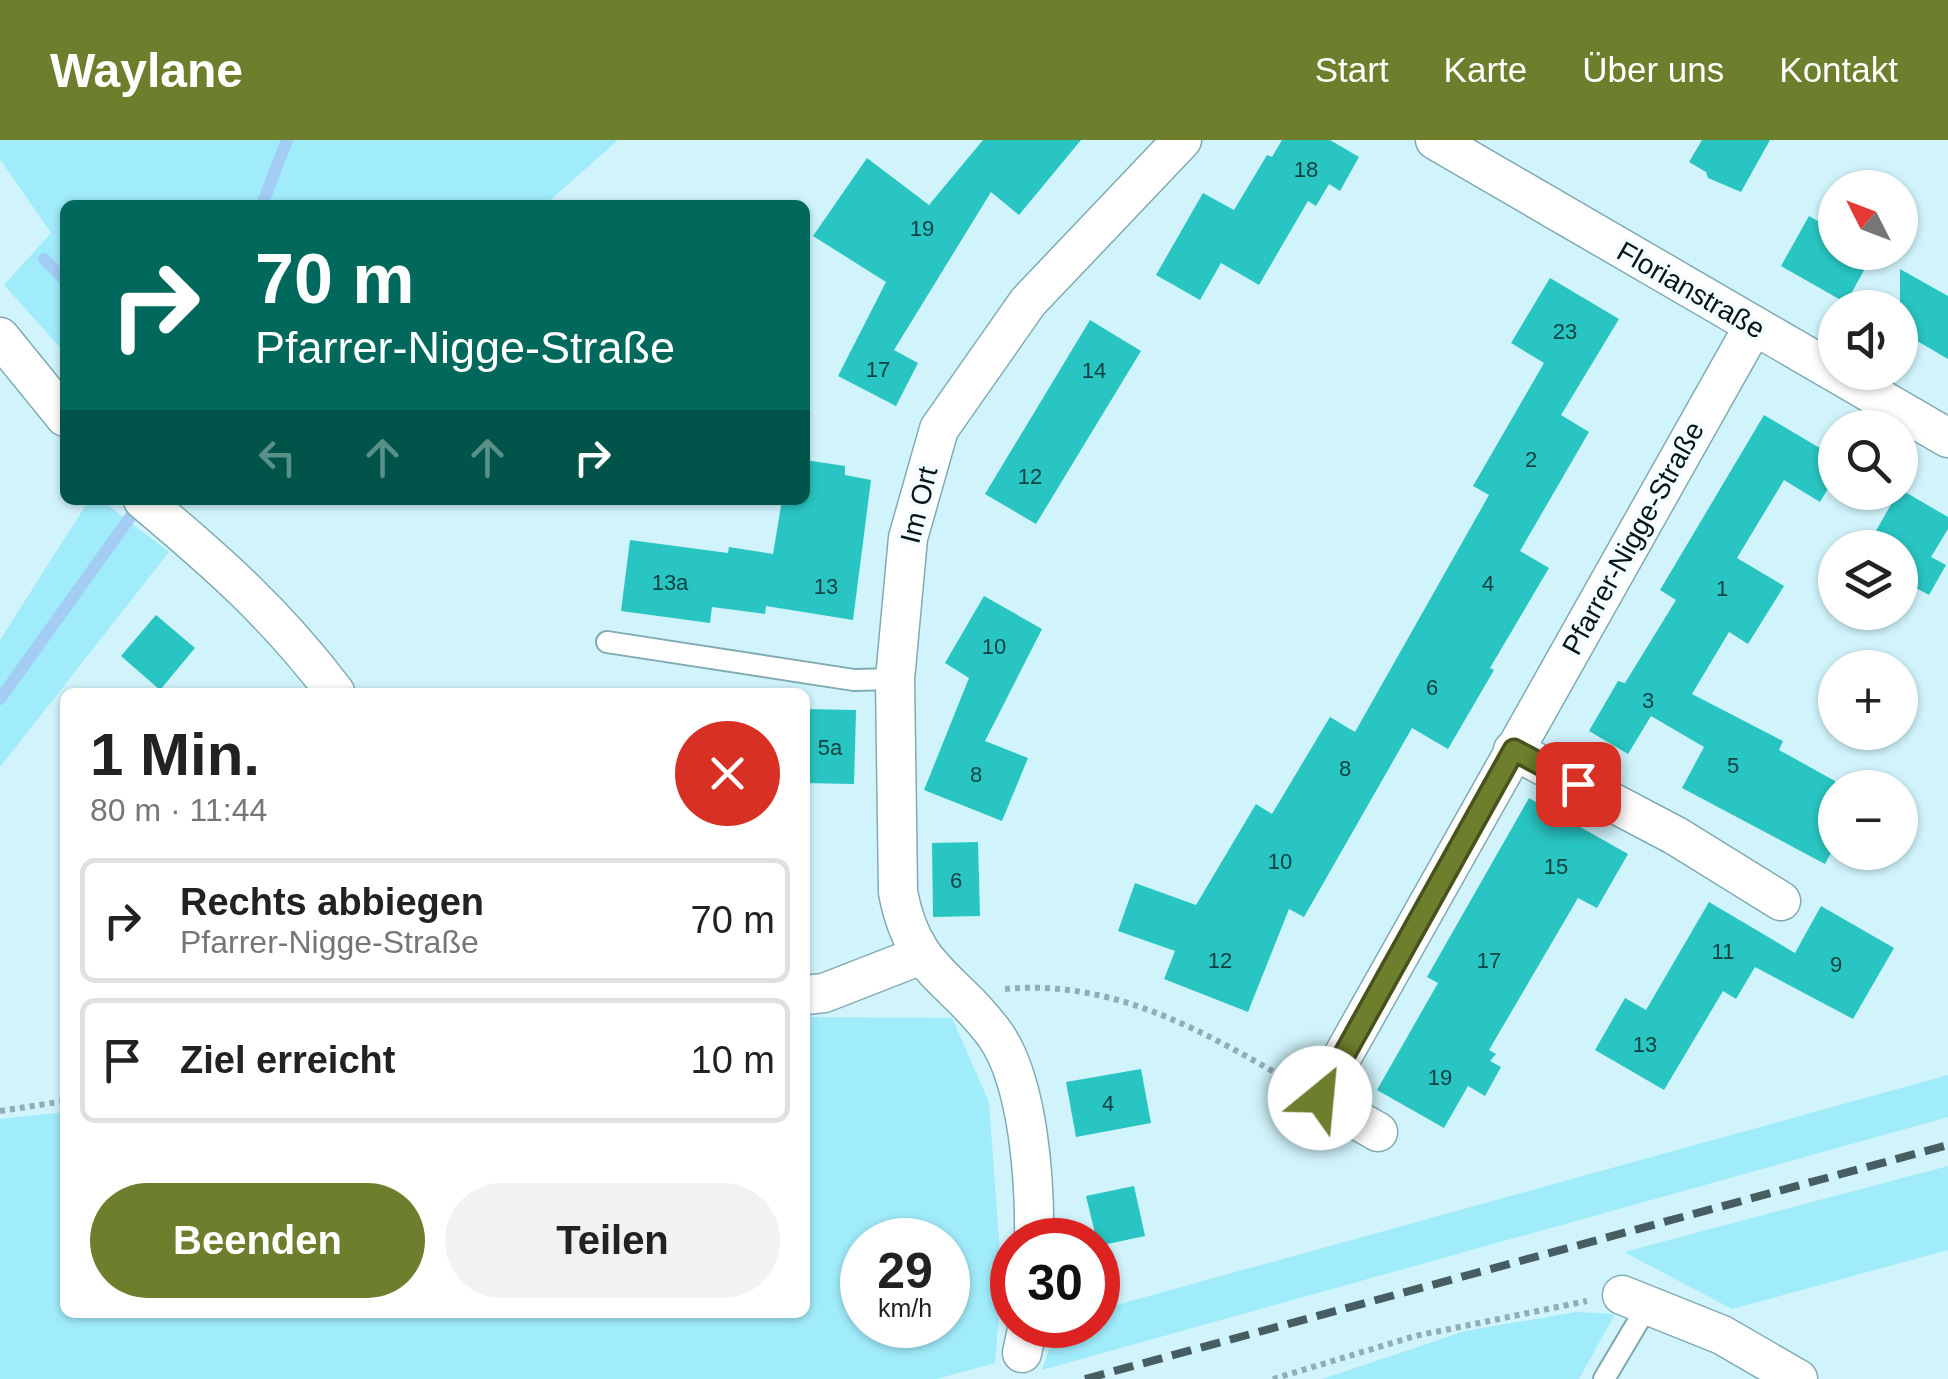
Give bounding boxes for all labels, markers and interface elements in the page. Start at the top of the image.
text: Waylane [50,44,243,97]
text: Start [1315,50,1389,89]
text: Karte [1444,50,1527,89]
text: Über uns [1582,50,1724,89]
text: Kontakt [1779,50,1898,89]
house number: 18 [1294,157,1318,182]
north arrow [1818,170,1918,270]
map controls [1818,170,1918,870]
house number: 19 [910,216,934,241]
street label: Florianstraße [1612,235,1770,345]
icon: right [90,240,220,370]
text: 70 m [255,240,415,318]
button: sound [1818,290,1918,390]
house number: 23 [1553,319,1577,344]
text: Pfarrer-Nigge-Straße [255,322,675,373]
house number: 17 [866,357,890,382]
house number: 14 [1082,358,1106,383]
button: search [1818,410,1918,510]
street label: Pfarrer-Nigge-Straße [1556,416,1710,660]
icon: left [250,430,305,485]
icon: ahead [355,430,410,485]
icon: ahead [460,430,515,485]
icon: right [565,430,620,485]
house number: 2 [1525,447,1537,472]
street label: Im Ort [895,463,943,546]
house number: 12 [1018,464,1042,489]
button: layers [1818,530,1918,630]
house number: 13a [652,570,689,595]
house number: 4 [1482,571,1494,596]
house number: 13 [814,574,838,599]
house number: 1 [1716,576,1728,601]
house number: 10 [982,634,1006,659]
button: + [1818,650,1918,750]
house number: 6 [1426,675,1438,700]
house number: 3 [1642,688,1654,713]
text: 1 Min. [90,721,260,788]
button: close [675,721,780,826]
house number: 5a [818,735,843,760]
pin [1536,742,1621,827]
house number: 5 [1727,753,1739,778]
house number: 8 [1339,756,1351,781]
icon: arrive [1551,757,1606,812]
house number: 8 [970,762,982,787]
button: − [1818,770,1918,870]
text: 80 m · 11:44 [90,792,267,828]
house number: 10 [1268,849,1292,874]
house number: 15 [1544,854,1568,879]
house number: 6 [950,868,962,893]
text: Rechts abbiegen [180,881,484,923]
icon: right [95,893,150,948]
text: 70 m [691,899,775,941]
text: Pfarrer-Nigge-Straße [180,924,479,960]
house number: 11 [1712,939,1734,964]
house number: 12 [1208,948,1232,973]
house number: 17 [1477,948,1501,973]
house number: 9 [1830,952,1842,977]
house number: 13 [1633,1032,1657,1057]
icon: arrive [95,1033,150,1088]
text: Ziel erreicht [180,1039,395,1081]
text: 10 m [691,1039,775,1081]
position arrow [1268,1046,1372,1150]
house number: 19 [1428,1065,1452,1090]
house number: 4 [1102,1091,1114,1116]
button: Beenden [90,1183,425,1298]
button: Teilen [445,1183,780,1298]
speed limit sign: 30 [990,1218,1120,1348]
text: 29 [877,1243,933,1299]
text: km/h [878,1294,932,1322]

